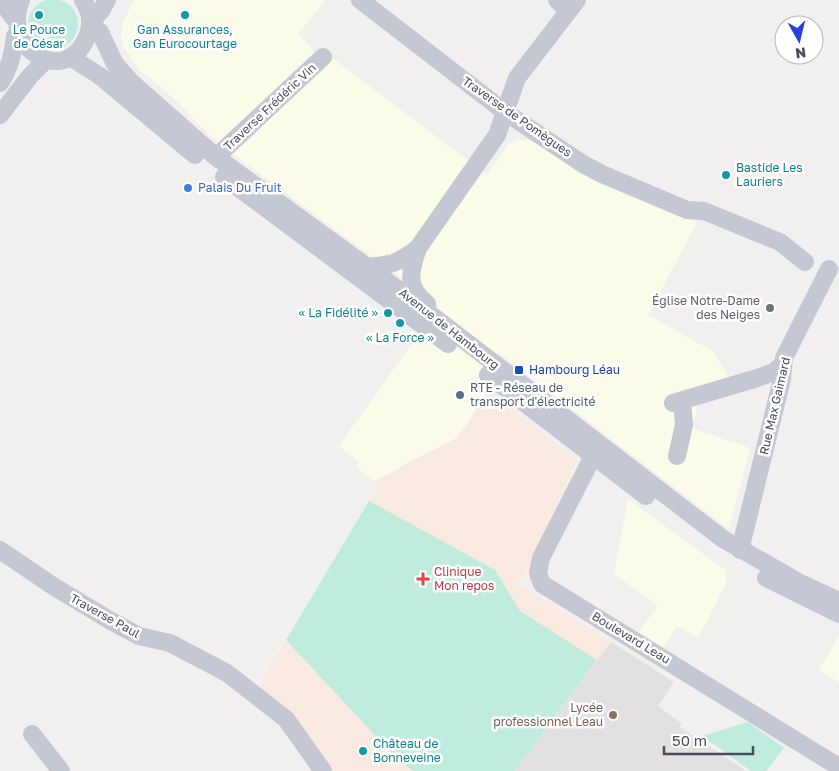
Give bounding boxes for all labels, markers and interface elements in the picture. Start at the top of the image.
marker: Le Pouce de César [33,9,45,21]
marker: Gan Assurances, Gan Eurocourtage [179,9,191,21]
north arrow [774,15,824,65]
place label: Le Pouce de César [13,22,65,51]
place label: Gan Assurances, Gan Eurocourtage [133,22,237,51]
text: N [794,44,807,63]
street label: Traverse Frédéric Vin [220,60,319,153]
street label: Traverse de Pomègues [460,73,575,160]
place label: Bastide Les Lauriers [736,160,803,189]
marker: Bastide Les Lauriers [720,169,732,181]
place label: Palais Du Fruit [198,180,282,195]
marker: Palais Du Fruit [182,182,194,194]
street label: Avenue de Hambourg [396,285,502,372]
place label: Église Notre-Dame des Neiges [652,293,760,322]
marker: Église Notre-Dame des Neiges [764,302,776,314]
place label: « La Fidélité » [299,305,378,320]
marker: « La Fidélité » [382,307,394,319]
marker: « La Force » [394,317,406,329]
place label: « La Force » [366,330,435,345]
street label: Rue Max Gaimard [756,356,793,456]
place label: Hambourg Léau [529,362,620,377]
marker: Hambourg Léau [513,364,525,376]
place label: RTE - Réseau de transport d'électricité [470,380,596,409]
marker: RTE - Réseau de transport d'électricité [454,389,466,401]
place label: Clinique Mon repos [434,564,494,593]
marker: Clinique Mon repos [416,572,430,586]
street label: Traverse Paul [68,590,143,641]
street label: Boulevard Leau [589,608,673,667]
place label: Lycée professionnel Leau [493,700,603,729]
marker: Lycée professionnel Leau [607,709,619,721]
scale bar [664,724,753,756]
text: 50 m [672,731,707,749]
place label: Château de Bonneveine [373,736,441,765]
marker: Château de Bonneveine [357,745,369,757]

